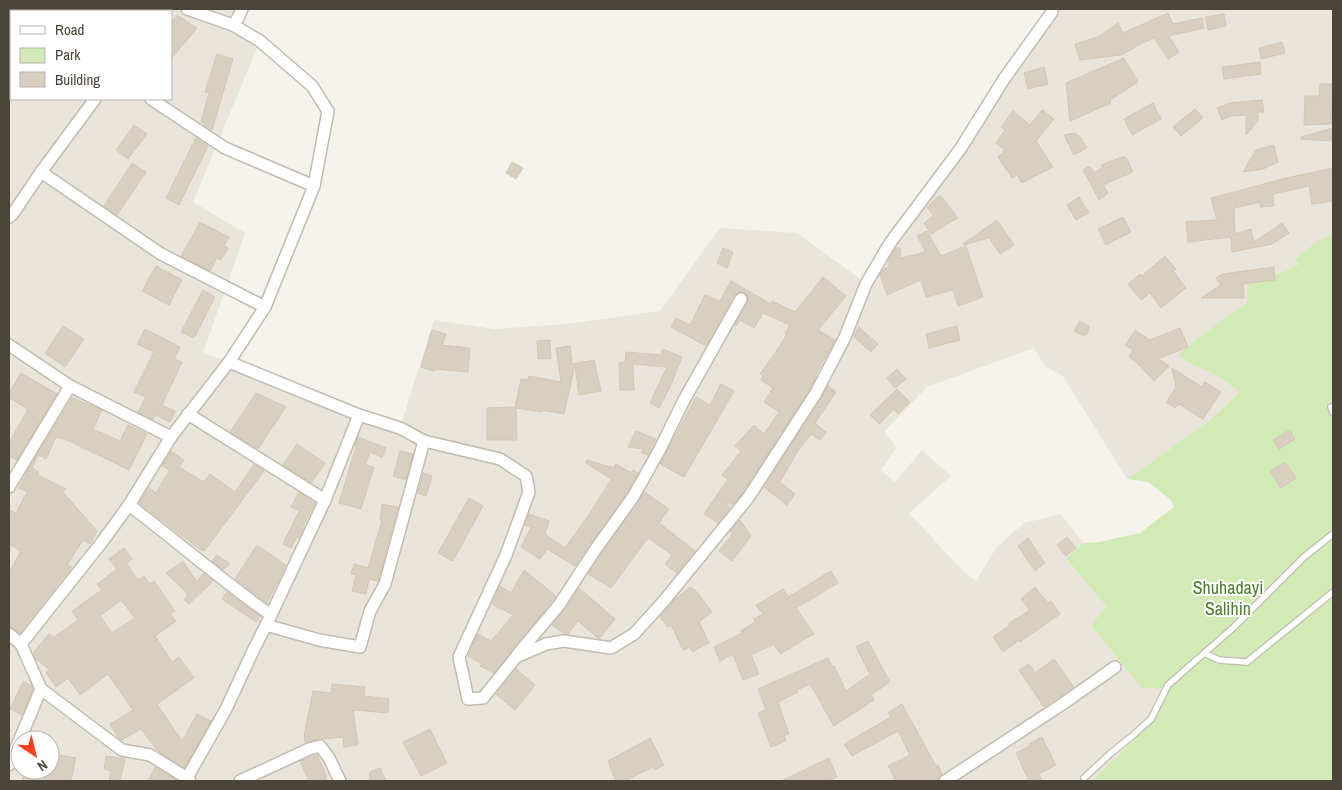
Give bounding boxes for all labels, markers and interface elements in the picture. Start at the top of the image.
legend [10,10,172,100]
text: Road [55,19,84,40]
text: Park [55,44,81,65]
text: Building [55,69,100,90]
park label: Shuhadayi Salihin [1193,575,1263,621]
north arrow [10,730,60,780]
text: N [34,756,51,775]

